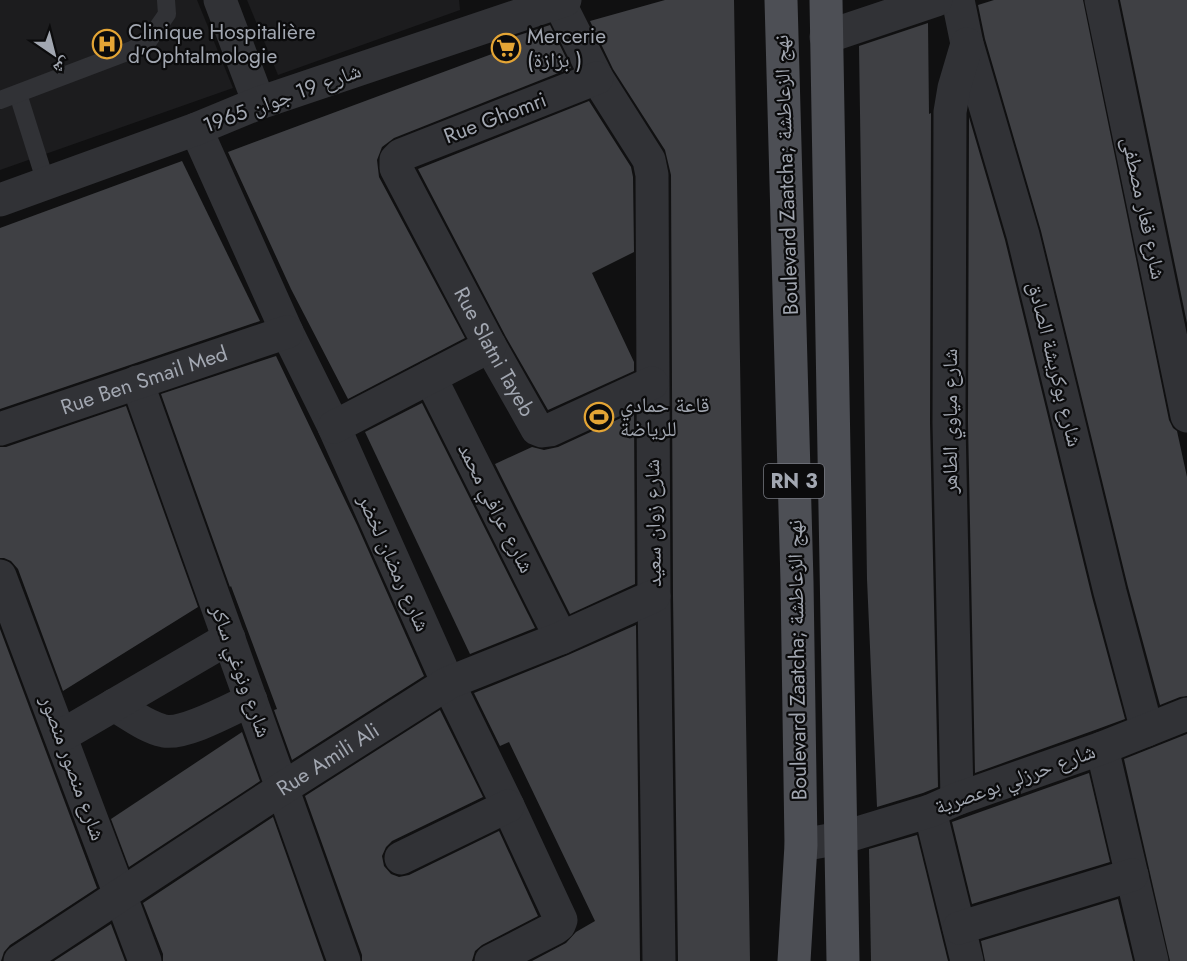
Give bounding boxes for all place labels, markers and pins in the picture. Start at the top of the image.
place label: Clinique Hospitalière d'Ophtalmologie [128,17,316,71]
place label: Mercerie (بزازة ) [527,21,606,75]
hospital icon: Clinique Hospitalière d'Ophtalmologie [91,28,123,60]
supermarket icon: Mercerie (بزازة ) [490,32,522,64]
place label: قاعة حمادي للرياضة [620,390,710,444]
sports icon: قاعة حمادي للرياضة [583,401,615,433]

